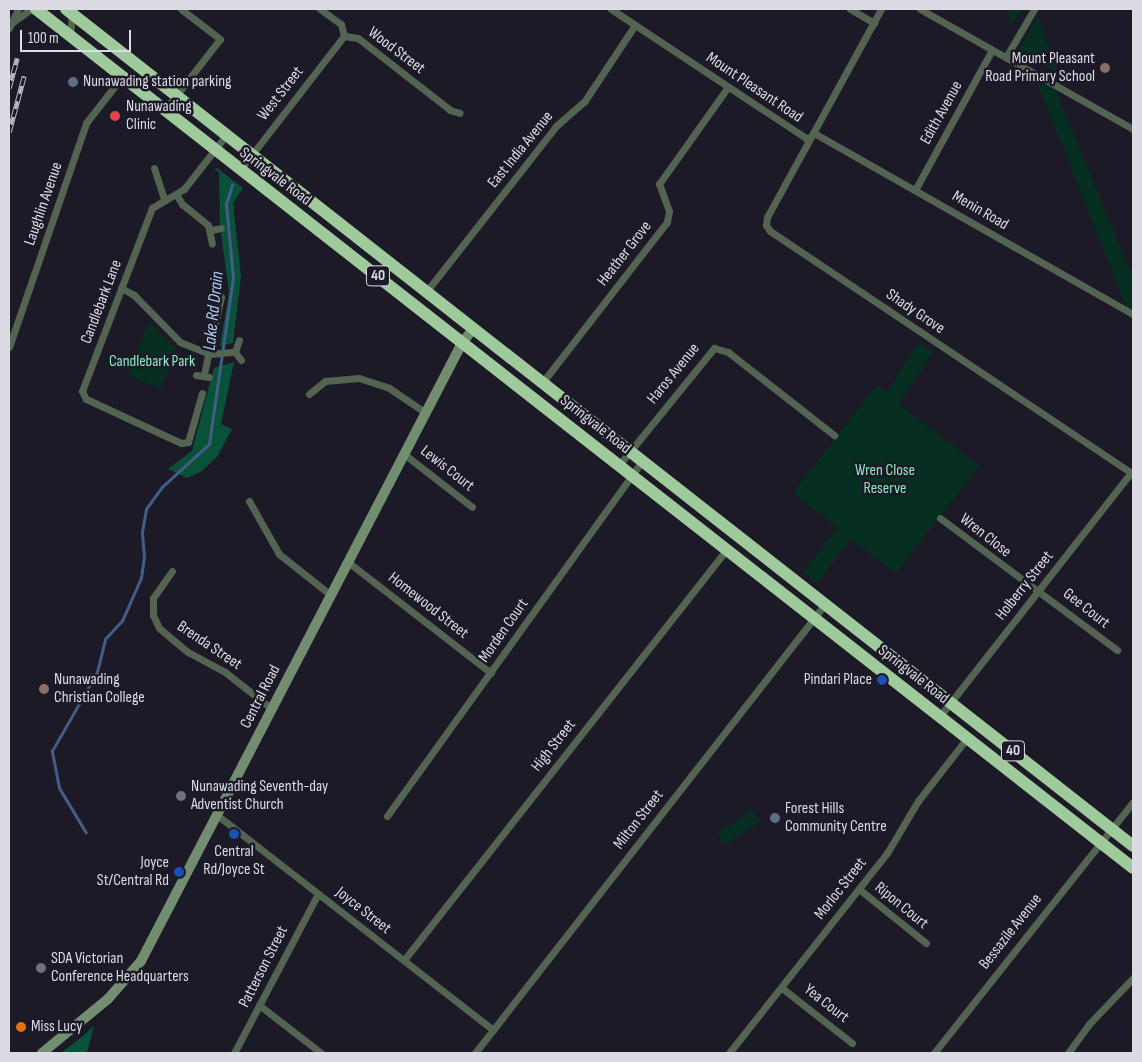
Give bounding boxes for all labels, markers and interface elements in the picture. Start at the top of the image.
scale bar [22,20,134,52]
street label: Wood Street [364,23,428,79]
text: 100 m [28,29,59,48]
street label: Mount Pleasant Road [702,49,806,127]
place label: Mount Pleasant Road Primary School [985,49,1095,87]
marker: Mount Pleasant Road Primary School [1099,62,1111,74]
street label: West Street [254,63,308,125]
place label: Nunawading station parking [83,72,231,92]
marker: Nunawading station parking [67,76,79,88]
street label: Edith Avenue [917,78,967,148]
place label: Nunawading Clinic [126,97,192,135]
street label: East India Avenue [484,108,558,192]
marker: Nunawading Clinic [108,109,122,123]
street label: Springvale Road [235,144,315,210]
street label: Laughlin Avenue [21,160,67,248]
street label: Menin Road [948,187,1012,235]
street label: Heather Grove [594,218,656,290]
street label: Candlebark Lane [77,257,127,347]
road number: 40 [366,264,390,288]
water label: Lake Rd Drain [199,270,229,352]
street label: Shady Grove [882,285,948,339]
street label: Haros Avenue [644,340,704,408]
park label: Candlebark Park [109,352,195,372]
street label: Springvale Road [556,391,634,459]
street label: Lewis Court [416,442,478,496]
park label: Wren Close Reserve [855,461,915,499]
street label: Wren Close [955,510,1015,562]
street label: Holberry Street [992,548,1058,624]
street label: Homewood Street [384,569,472,643]
street label: Gee Court [1059,585,1113,633]
street label: Morden Court [475,595,533,667]
street label: Brenda Street [173,617,245,675]
street label: Springvale Road [874,641,952,709]
street label: Central Road [237,662,285,732]
place label: Nunawading Christian College [54,670,145,708]
place label: Pindari Place [804,670,872,690]
marker: Pindari Place [876,674,888,686]
marker: Nunawading Christian College [38,683,50,695]
street label: High Street [528,716,580,776]
road number: 40 [1000,738,1026,764]
place label: Nunawading Seventh-day Adventist Church [191,777,328,815]
street label: Milton Street [610,787,668,853]
marker: Nunawading Seventh-day Adventist Church [175,790,187,802]
place label: Forest Hills Community Centre [785,799,887,837]
marker: Forest Hills Community Centre [769,812,781,824]
marker: Central Rd/Joyce St [228,828,240,840]
place label: Central Rd/Joyce St [203,842,265,880]
place label: Joyce St/Central Rd [97,853,169,891]
street label: Morloc Street [811,854,871,924]
marker: Joyce St/Central Rd [173,866,185,878]
street label: Ripon Court [870,879,932,933]
street label: Joyce Street [332,883,394,939]
street label: Bessazile Avenue [975,890,1047,974]
street label: Patterson Street [235,923,293,1011]
place label: SDA Victorian Conference Headquarters [51,949,189,987]
marker: SDA Victorian Conference Headquarters [35,962,47,974]
street label: Yea Court [800,981,852,1027]
place label: Miss Lucy [31,1017,82,1037]
marker: Miss Lucy [15,1021,27,1033]

